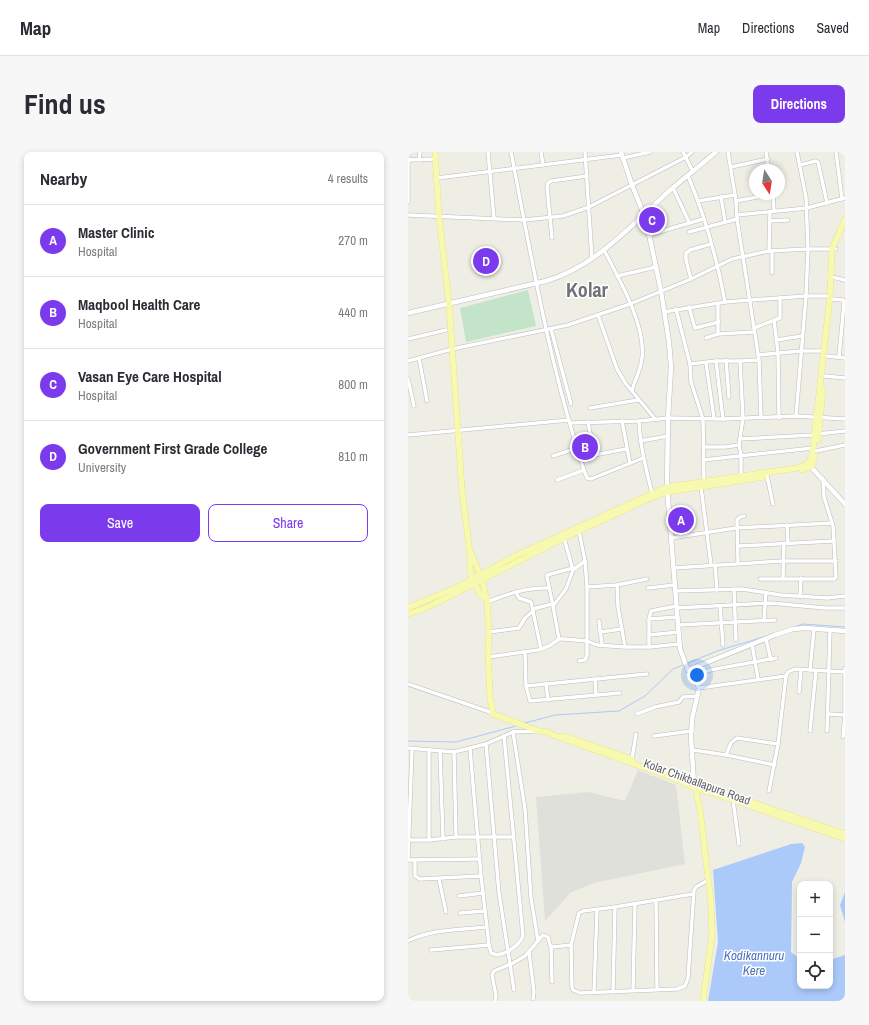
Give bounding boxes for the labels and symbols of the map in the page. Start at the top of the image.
north arrow [749,164,785,200]
pin: C [639,205,665,235]
pin: D [473,246,499,276]
district label: Kolar [566,276,609,303]
pin: B [572,432,598,462]
pin: A [668,505,694,535]
your location [687,665,707,685]
street label: Kolar Chikballapura Road [641,755,753,809]
water label: Kodikannuru Kere [724,947,784,979]

